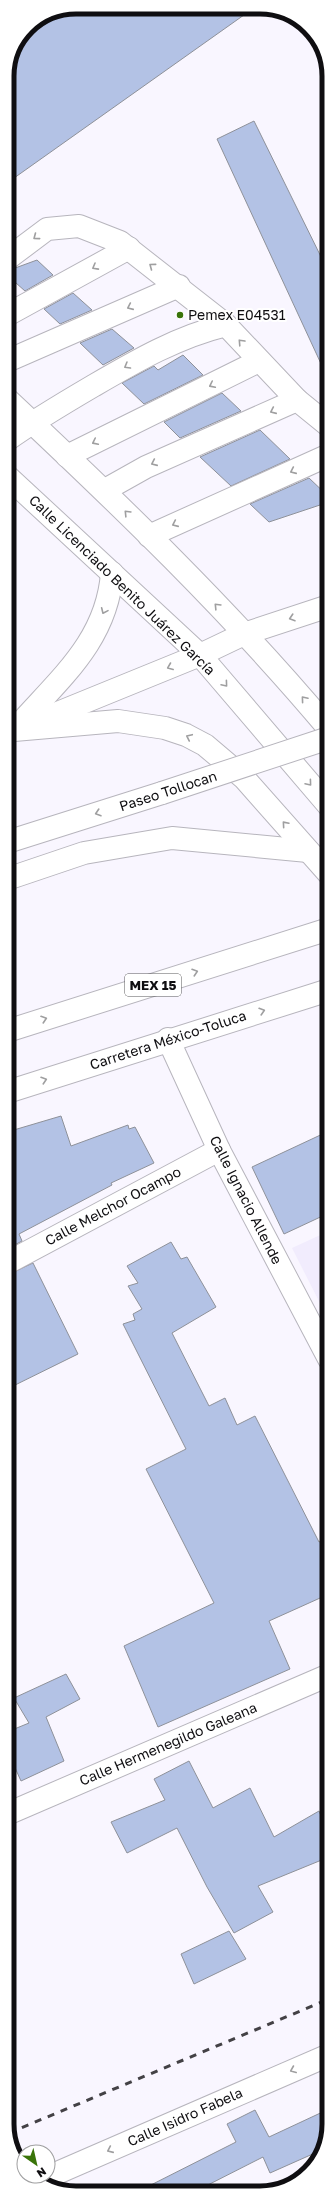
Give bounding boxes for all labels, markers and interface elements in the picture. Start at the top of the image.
one-way arrow [33,232,40,240]
one-way arrow [92,262,99,270]
one-way arrow [149,264,156,271]
one-way arrow [127,303,134,311]
place label: Pemex E04531 [188,306,286,323]
marker: Pemex E04531 [175,310,185,320]
one-way arrow [239,339,246,347]
one-way arrow [124,362,131,369]
one-way arrow [208,380,216,388]
one-way arrow [270,406,278,414]
one-way arrow [92,437,99,445]
one-way arrow [151,458,159,466]
one-way arrow [290,466,298,474]
street label: Calle Licenciado Benito Juárez García [26,491,219,678]
one-way arrow [124,510,132,518]
one-way arrow [171,519,179,527]
one-way arrow [214,603,222,611]
one-way arrow [100,607,108,614]
one-way arrow [288,614,295,622]
one-way arrow [167,662,174,670]
one-way arrow [221,680,228,687]
one-way arrow [301,696,308,704]
one-way arrow [186,734,194,742]
street label: Paseo Tollocan [117,767,219,814]
one-way arrow [305,779,312,786]
one-way arrow [95,808,102,817]
one-way arrow [282,821,289,829]
one-way arrow [191,968,198,976]
road number: MEX 15 [125,974,181,996]
street label: Carretera México-Toluca [88,1006,248,1073]
one-way arrow [258,1007,265,1016]
one-way arrow [41,1015,48,1024]
one-way arrow [41,1076,48,1084]
street label: Calle Ignacio Allende [207,1133,286,1267]
street label: Calle Melchor Ocampo [42,1163,184,1249]
street label: Calle Hermenegildo Galeana [76,1698,259,1789]
one-way arrow [289,2065,296,2073]
street label: Calle Isidro Fabela [125,2083,245,2150]
north arrow [16,2144,56,2184]
one-way arrow [106,2145,114,2153]
text: N [35,2165,49,2180]

